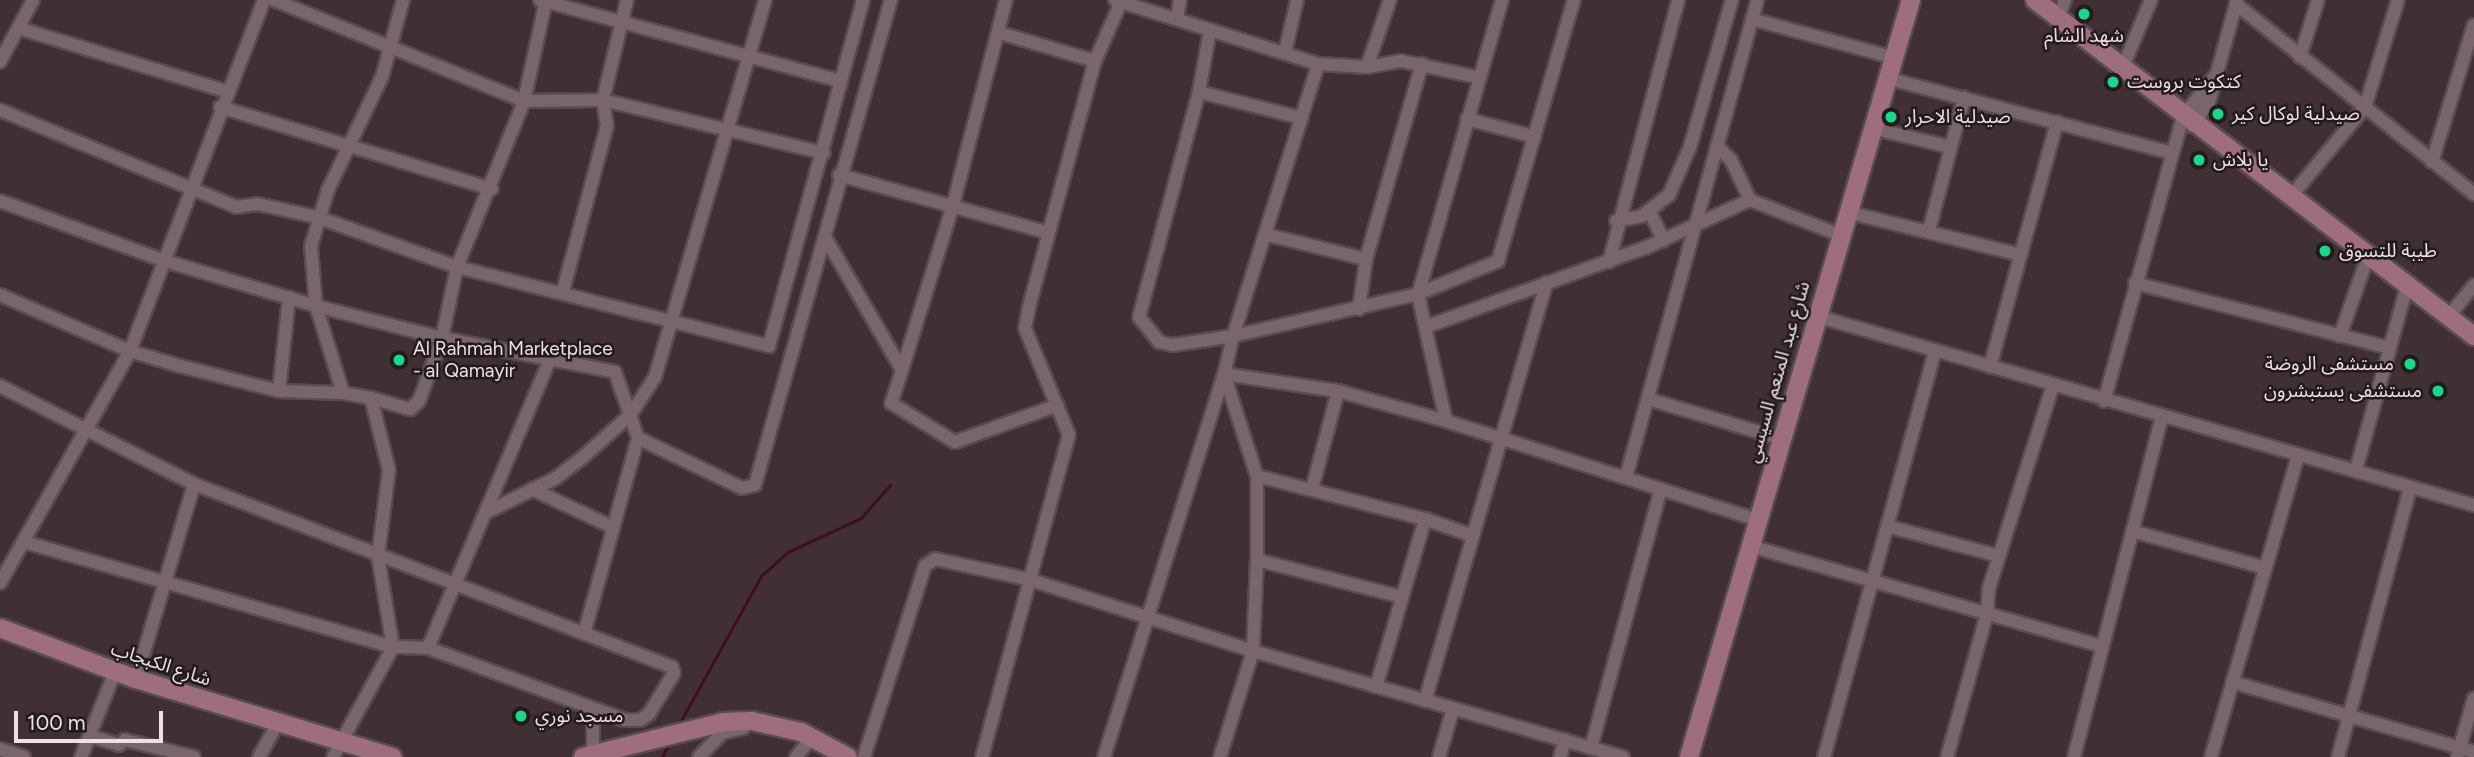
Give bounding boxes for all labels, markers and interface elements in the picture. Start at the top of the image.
marker: شهد الشام [2076,6,2092,22]
place label: شهد الشام [2044,25,2124,47]
place label: كتكوت بروست [2127,71,2241,93]
marker: كتكوت بروست [2105,74,2121,90]
place label: صيدلية لوكال كير [2232,103,2360,125]
place label: صيدلية الاحرار [1905,106,2011,128]
marker: صيدلية لوكال كير [2210,106,2226,122]
marker: صيدلية الاحرار [1883,109,1899,125]
place label: يا بلاش [2213,149,2268,171]
marker: يا بلاش [2191,152,2207,168]
place label: طيبة للتسوق [2339,240,2437,262]
marker: طيبة للتسوق [2317,243,2333,259]
street label: شارع عبد المنعم السيسي [1741,279,1815,465]
place label: Al Rahmah Marketplace - al Qamayir [413,338,613,382]
marker: Al Rahmah Marketplace - al Qamayir [391,352,407,368]
place label: مستشفى الروضة [2265,353,2394,375]
marker: مستشفى الروضة [2400,354,2420,374]
place label: مستشفى يستبشرون [2264,380,2422,402]
marker: مستشفى يستبشرون [2428,381,2448,401]
street label: شارع الكبجاب [108,637,214,691]
scale bar [18,698,166,742]
place label: مسجد نوري [535,705,624,727]
marker: مسجد نوري [513,708,529,724]
text: 100 m [27,710,86,735]

